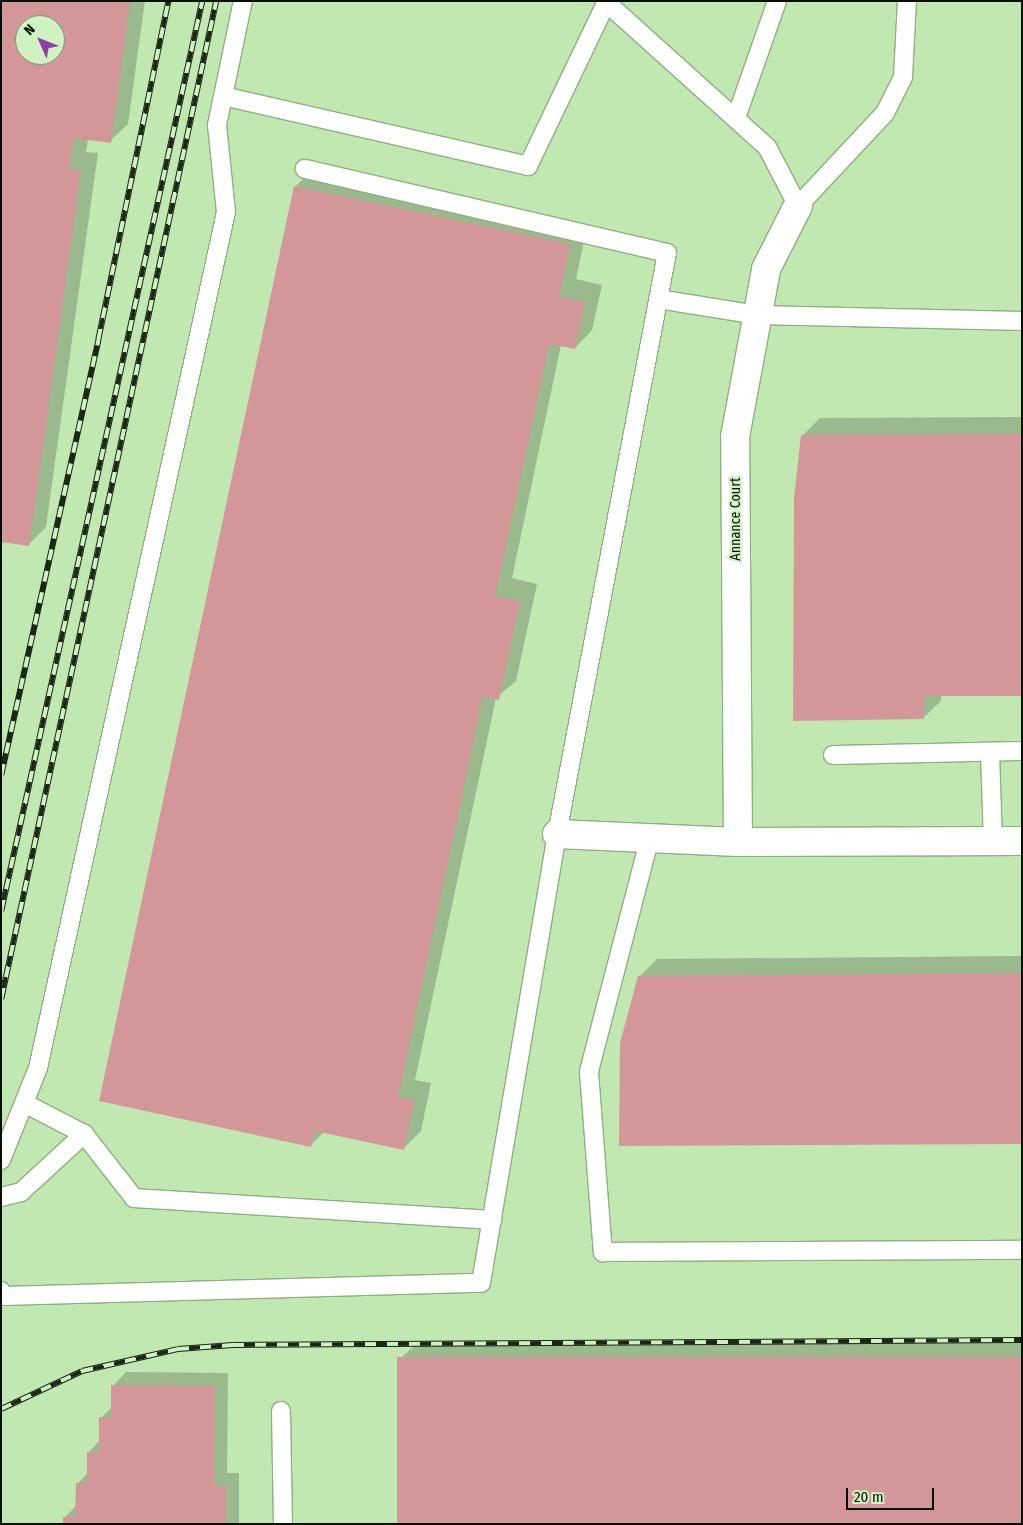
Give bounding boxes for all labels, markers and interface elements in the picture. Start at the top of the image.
north arrow [15,15,65,65]
text: N [21,21,39,39]
street label: Annance Court [728,477,744,561]
scale bar [848,1478,936,1510]
text: 20 m [854,1488,884,1506]

